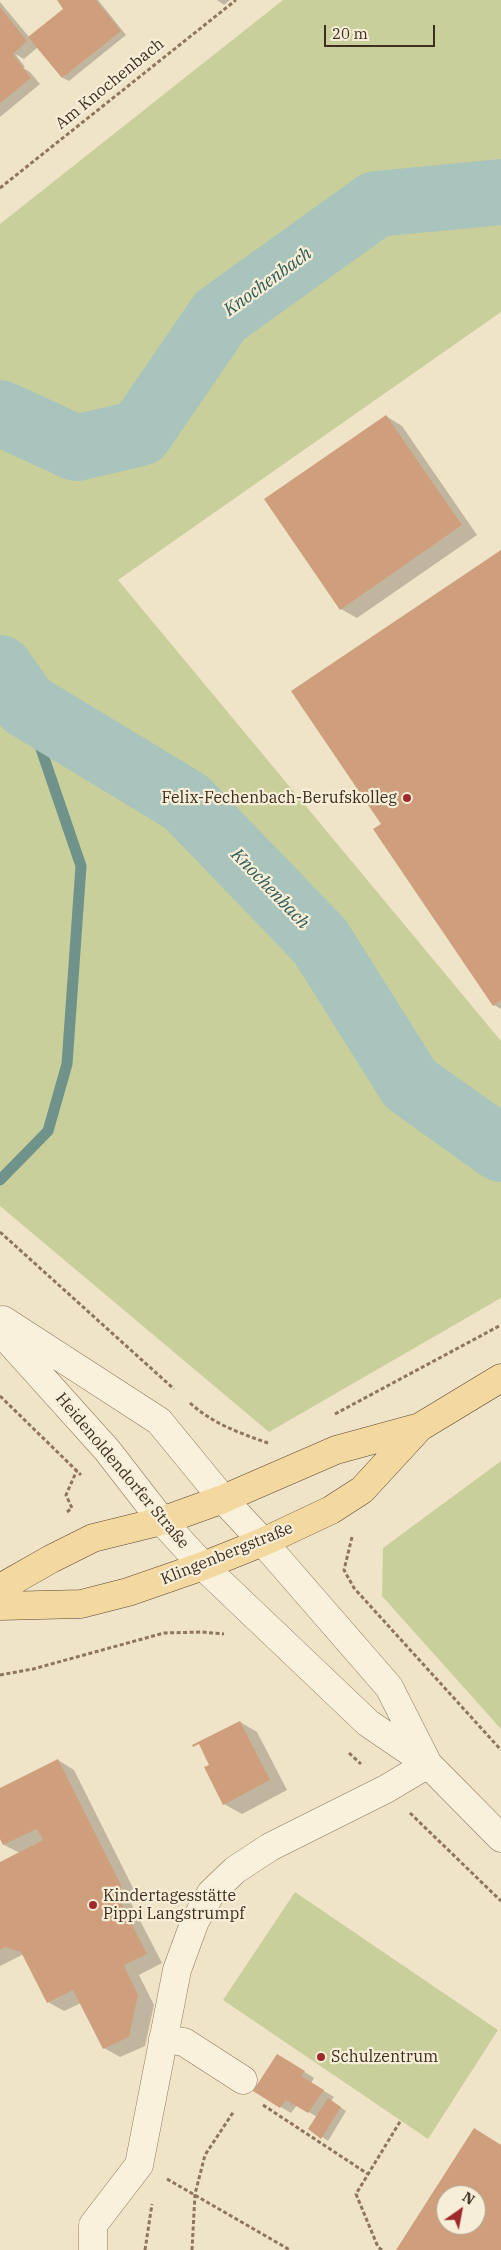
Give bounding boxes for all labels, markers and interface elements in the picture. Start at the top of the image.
scale bar [326,15,437,47]
text: 20 m [332,24,368,43]
street label: Am Knochenbach [52,34,168,134]
water label: Knochenbach [220,243,316,321]
place label: Felix-Fechenbach-Berufskolleg [162,788,397,808]
marker: Felix-Fechenbach-Berufskolleg [401,792,413,804]
water label: Knochenbach [226,844,314,934]
street label: Heidenoldendorfer Straße [51,1389,193,1553]
street label: Klingenbergstraße [158,1519,296,1589]
place label: Kindertagesstätte Pippi Langstrumpf [103,1886,245,1924]
marker: Kindertagesstätte Pippi Langstrumpf [87,1899,99,1911]
place label: Schulzentrum [331,2047,438,2067]
marker: Schulzentrum [315,2051,327,2063]
north arrow [436,2185,486,2235]
text: N [459,2188,478,2209]

